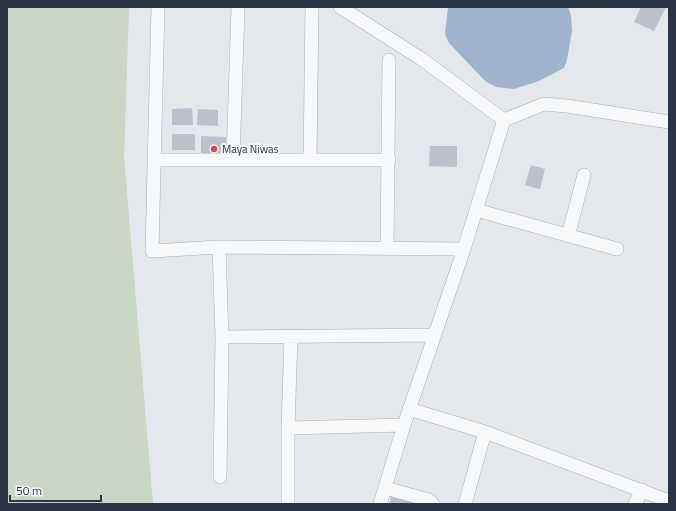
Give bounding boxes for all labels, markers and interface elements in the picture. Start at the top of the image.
place label: Maya Niwas [222,141,279,157]
marker: Maya Niwas [209,144,219,154]
scale bar [10,477,101,503]
text: 50 m [16,481,42,500]

